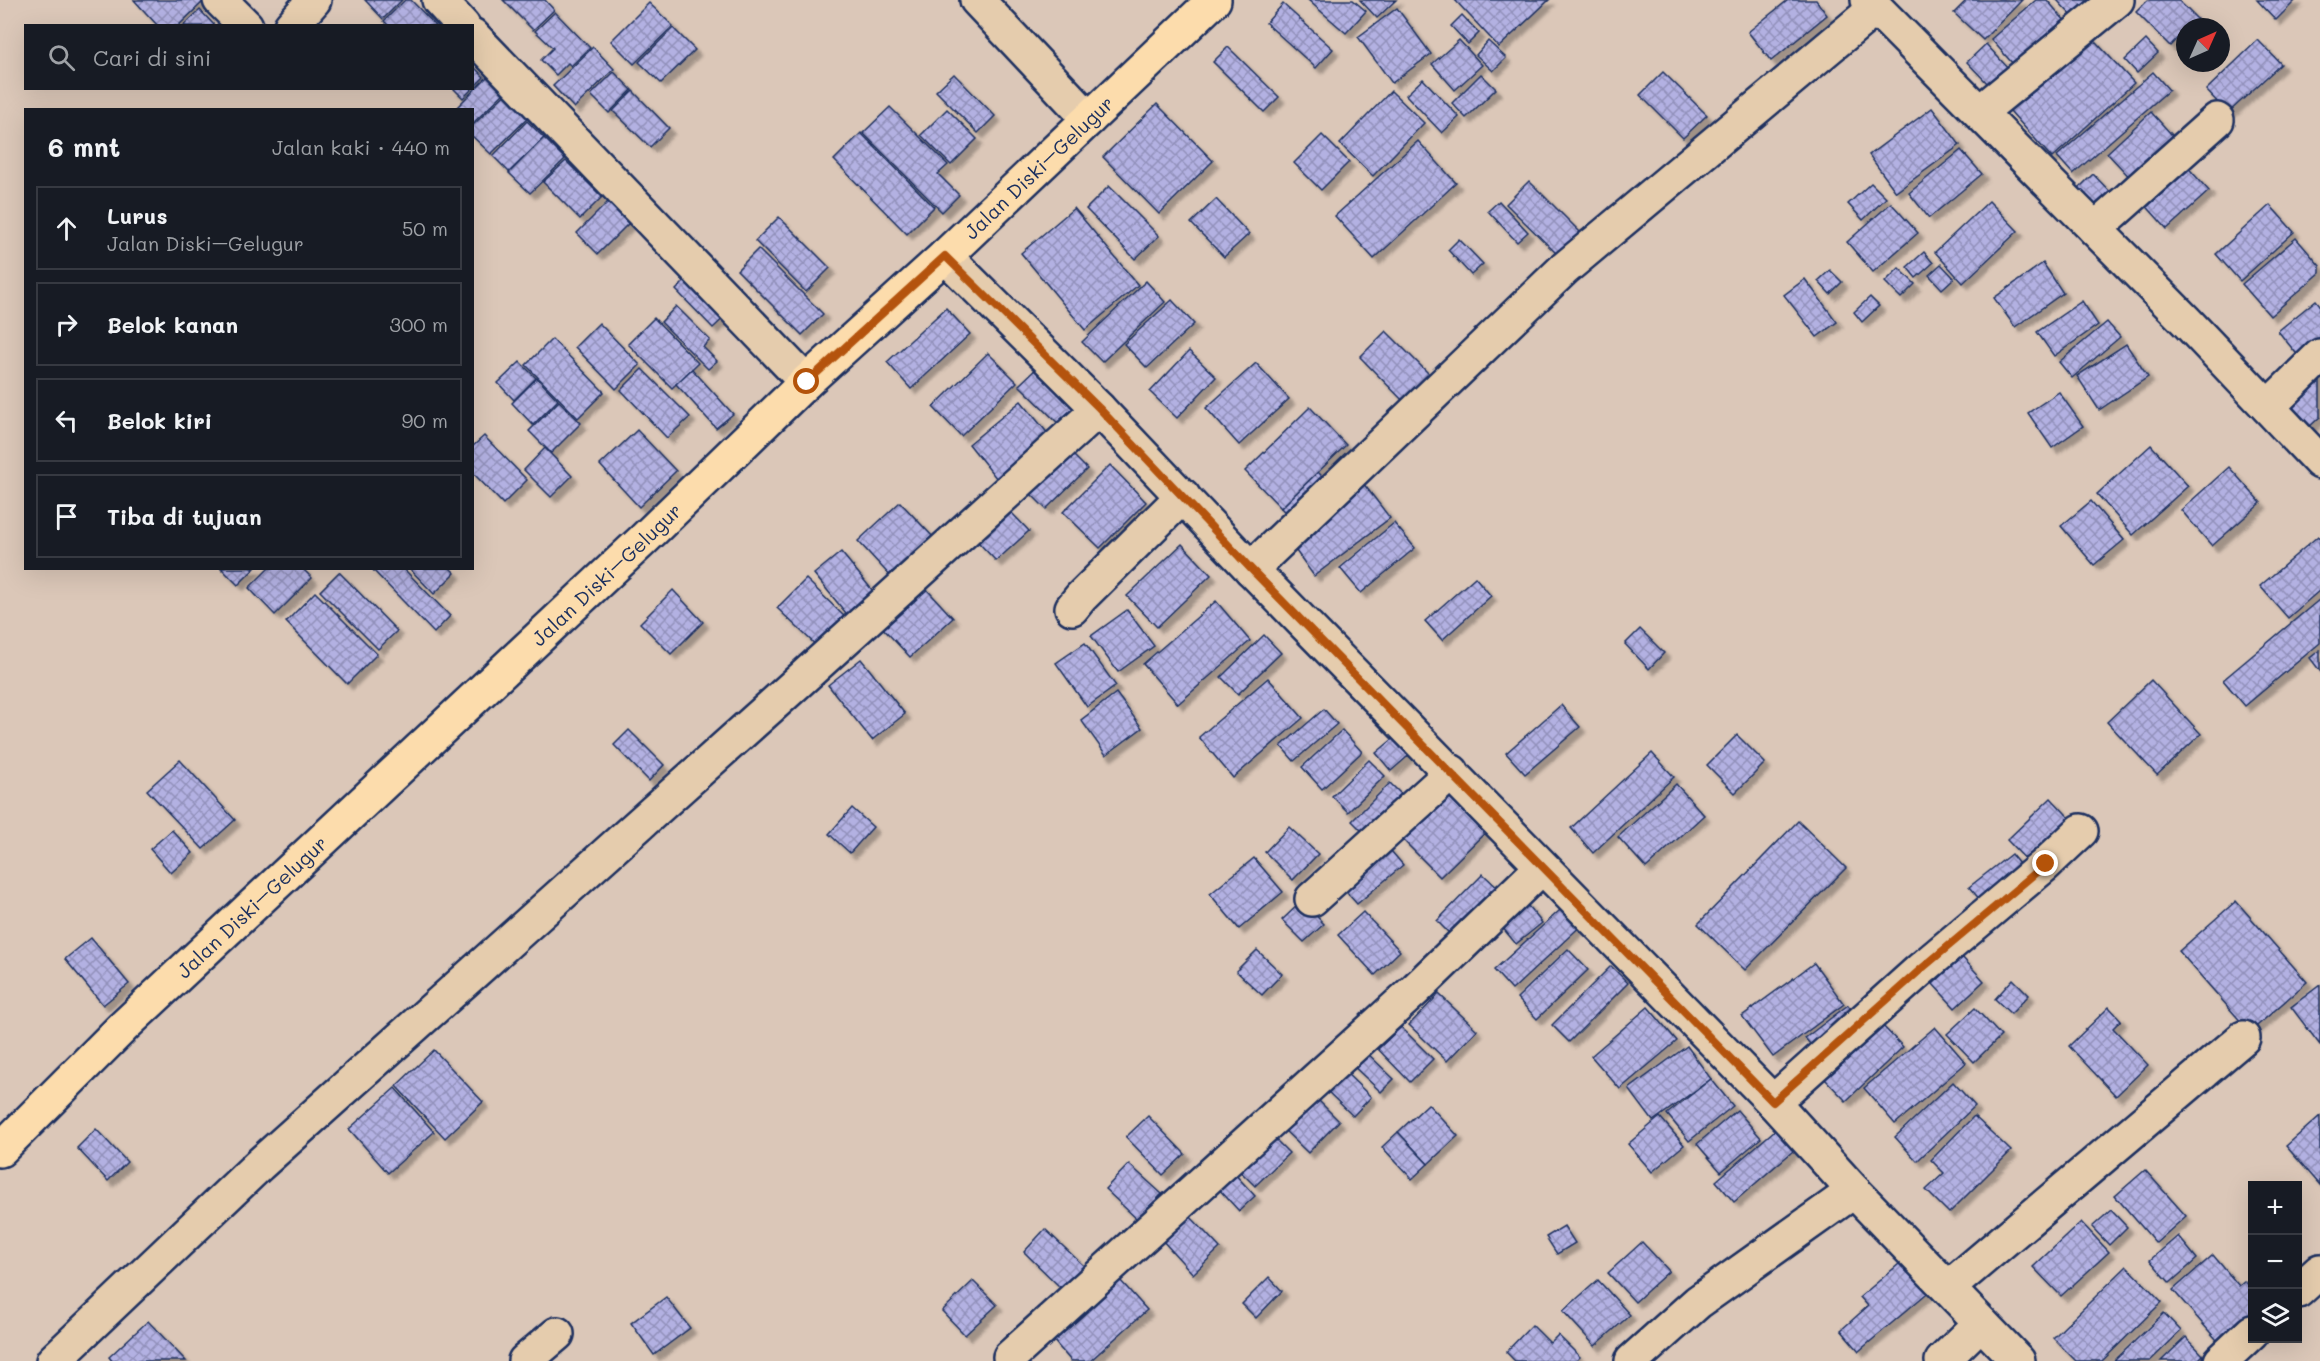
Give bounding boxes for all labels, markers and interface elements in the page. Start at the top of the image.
north arrow [2176,18,2230,72]
search box [24,24,474,90]
icon: search [45,41,78,74]
text: Cari di sini [93,43,211,72]
street label: Jalan Diski–Gelugur [958,90,1119,244]
text: 6 mnt [48,130,120,164]
text: Jalan kaki · 440 m [272,134,450,160]
text: Lurus [107,201,168,230]
icon: ahead [50,212,83,245]
text: 50 m [402,215,448,241]
text: Jalan Diski–Gelugur [107,230,304,256]
icon: right [50,308,83,341]
text: Belok kanan [107,310,238,339]
text: 300 m [389,311,448,337]
route start [793,368,819,394]
icon: left [50,404,83,437]
text: Belok kiri [107,406,212,435]
text: 90 m [402,407,448,433]
street label: Jalan Diski–Gelugur [525,497,687,651]
icon: arrive [50,500,83,533]
text: Tiba di tujuan [107,502,262,531]
street label: Jalan Diski–Gelugur [171,830,332,983]
route end [2032,850,2058,876]
map controls [2248,1181,2302,1343]
button: + [2248,1181,2302,1235]
button: − [2248,1235,2302,1289]
button: layers [2248,1289,2302,1343]

